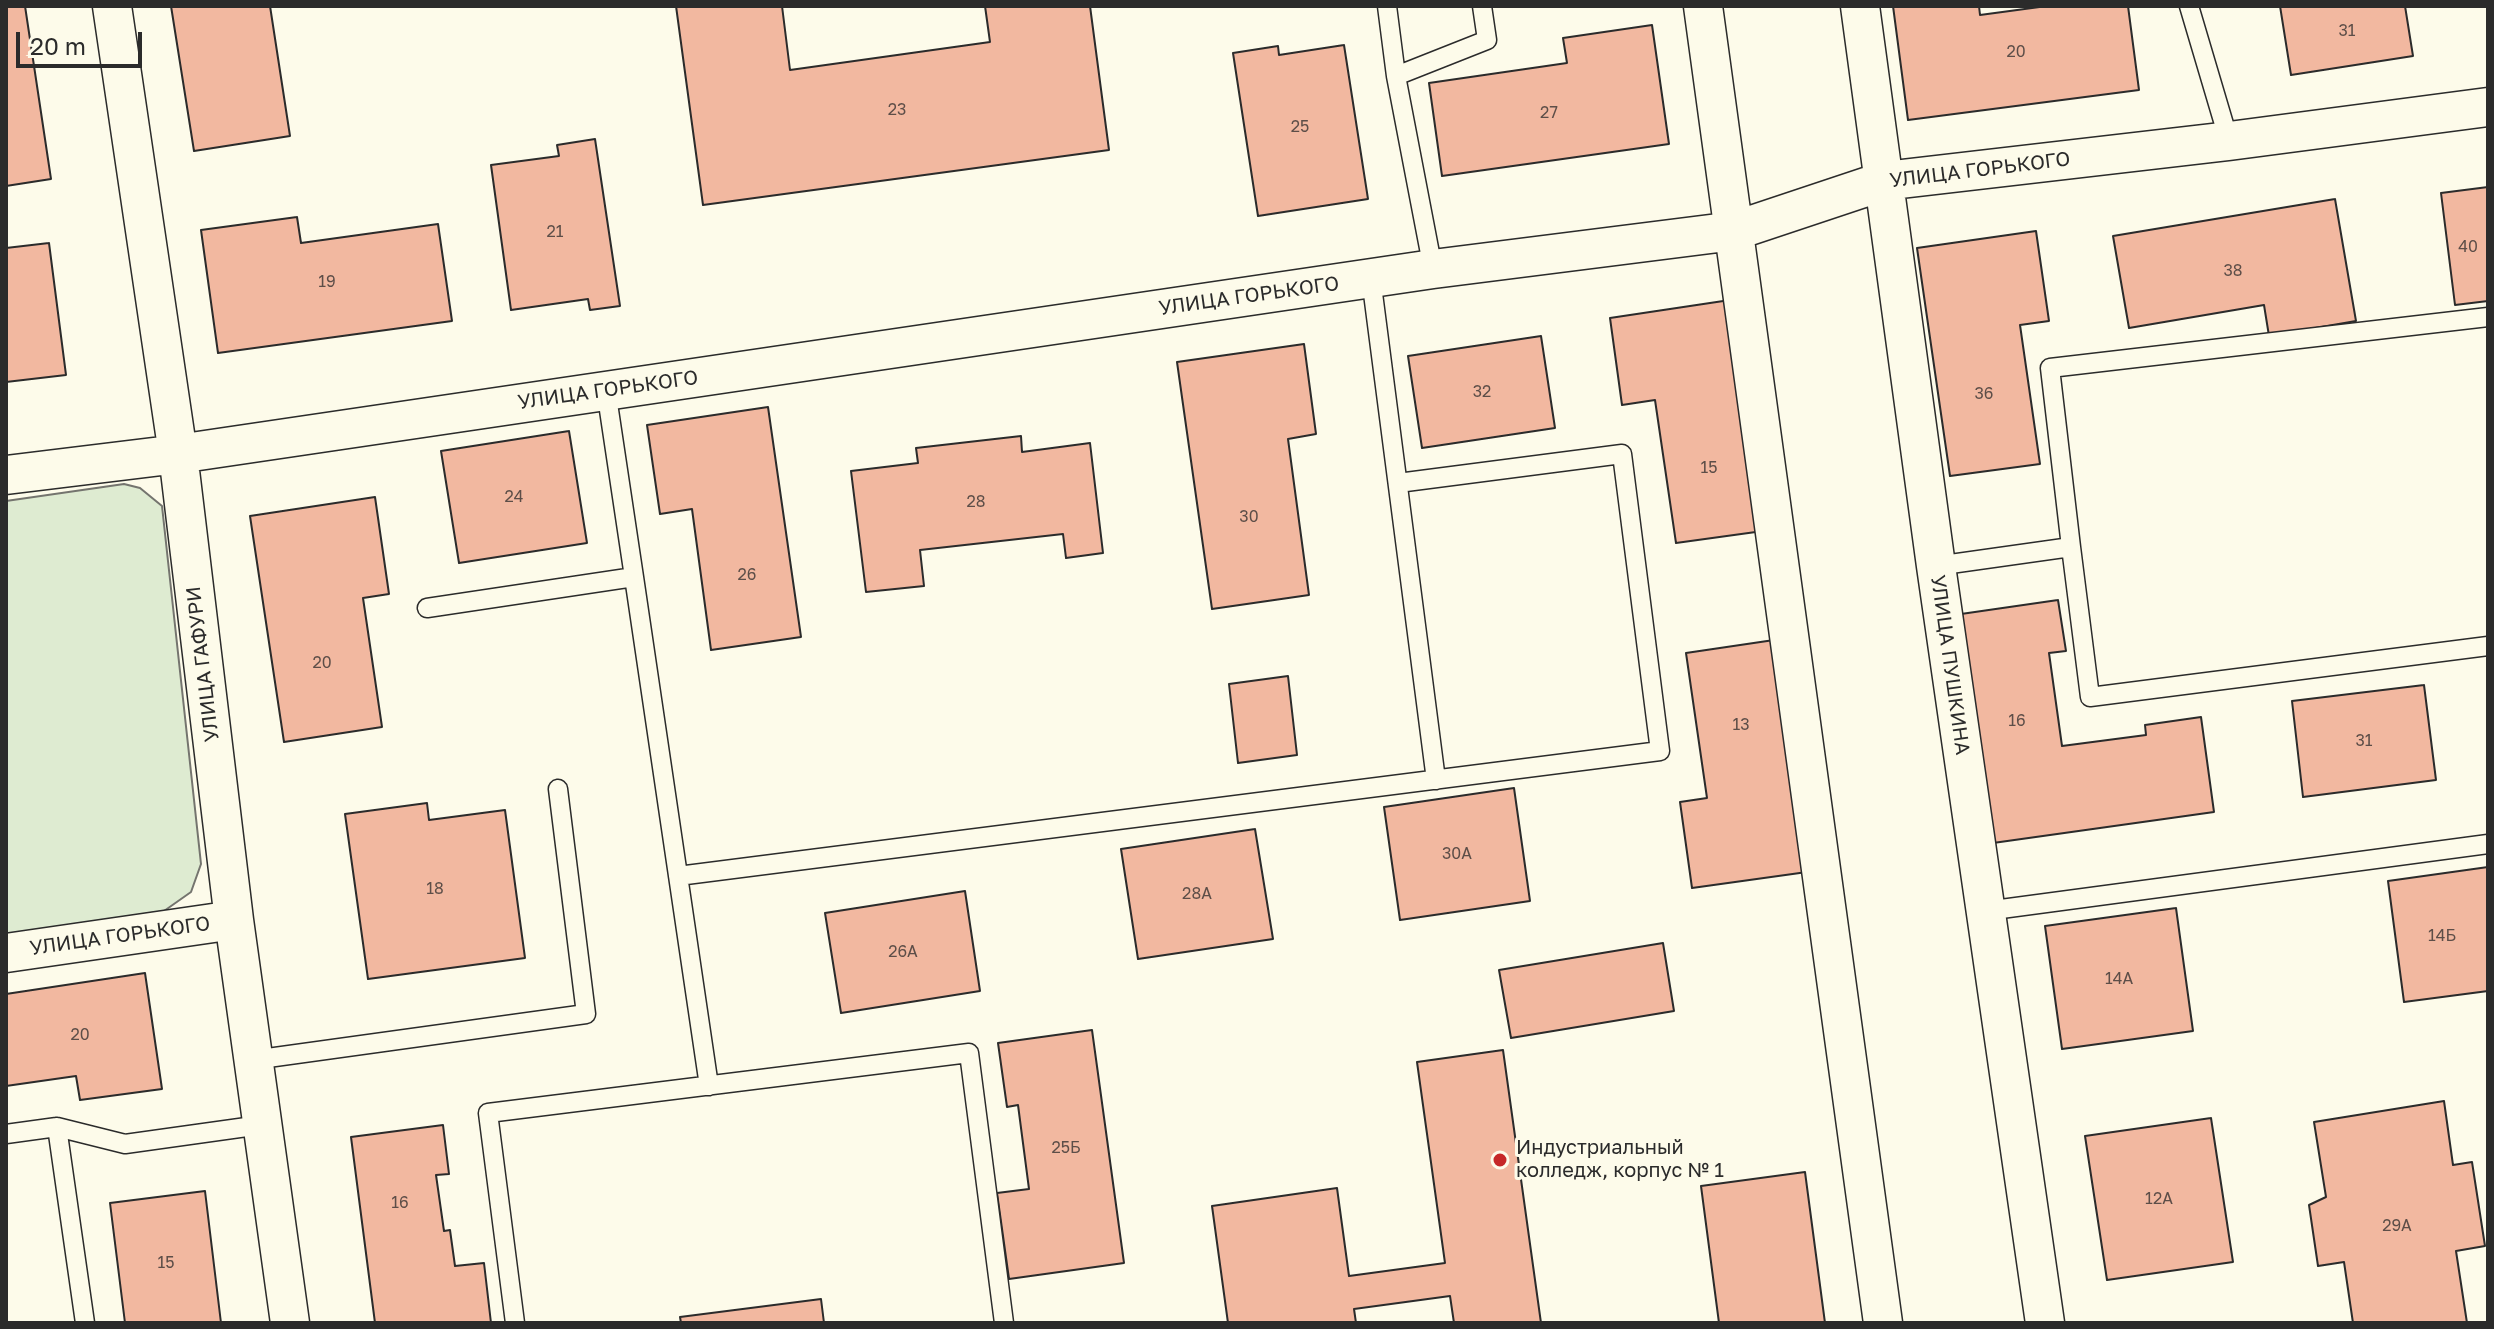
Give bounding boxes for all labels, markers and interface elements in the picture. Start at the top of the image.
scale bar [20,16,146,66]
house number: 31 [2338,21,2356,41]
text: 20 m [30,31,86,60]
house number: 20 [2006,42,2026,62]
house number: 23 [888,100,906,120]
house number: 27 [1540,103,1558,123]
house number: 25 [1291,117,1309,137]
street label: УЛИЦА ГОРЬКОГО [1888,147,2072,193]
house number: 21 [546,222,564,242]
house number: 40 [2458,237,2478,257]
house number: 38 [2223,261,2243,281]
street label: УЛИЦА ГОРЬКОГО [1157,271,1341,321]
house number: 19 [318,272,336,292]
street label: УЛИЦА ГОРЬКОГО [516,365,700,415]
house number: 32 [1473,382,1491,402]
house number: 36 [1974,384,1994,404]
house number: 15 [1700,458,1718,478]
house number: 24 [504,487,524,507]
house number: 28 [966,492,986,512]
house number: 30 [1239,507,1259,527]
house number: 26 [738,565,756,585]
street label: УЛИЦА ПУШКИНА [1925,573,1975,757]
street label: УЛИЦА ГАФУРИ [182,585,224,743]
house number: 20 [312,653,332,673]
house number: 16 [2008,711,2026,731]
house number: 13 [1732,715,1750,735]
house number: 31 [2355,731,2373,751]
house number: 30А [1442,844,1472,864]
house number: 18 [426,879,444,899]
house number: 28А [1182,884,1212,904]
street label: УЛИЦА ГОРЬКОГО [28,911,212,961]
house number: 14Б [2428,926,2456,946]
house number: 26А [888,942,918,962]
house number: 14А [2105,969,2133,989]
house number: 20 [70,1025,90,1045]
place label: Индустриальный колледж, корпус № 1 [1516,1136,1724,1183]
house number: 25Б [1051,1138,1081,1158]
marker: Индустриальный колледж, корпус № 1 [1491,1151,1509,1169]
house number: 12А [2145,1189,2173,1209]
house number: 16 [391,1193,409,1213]
house number: 29А [2382,1216,2412,1236]
house number: 15 [157,1253,175,1273]

